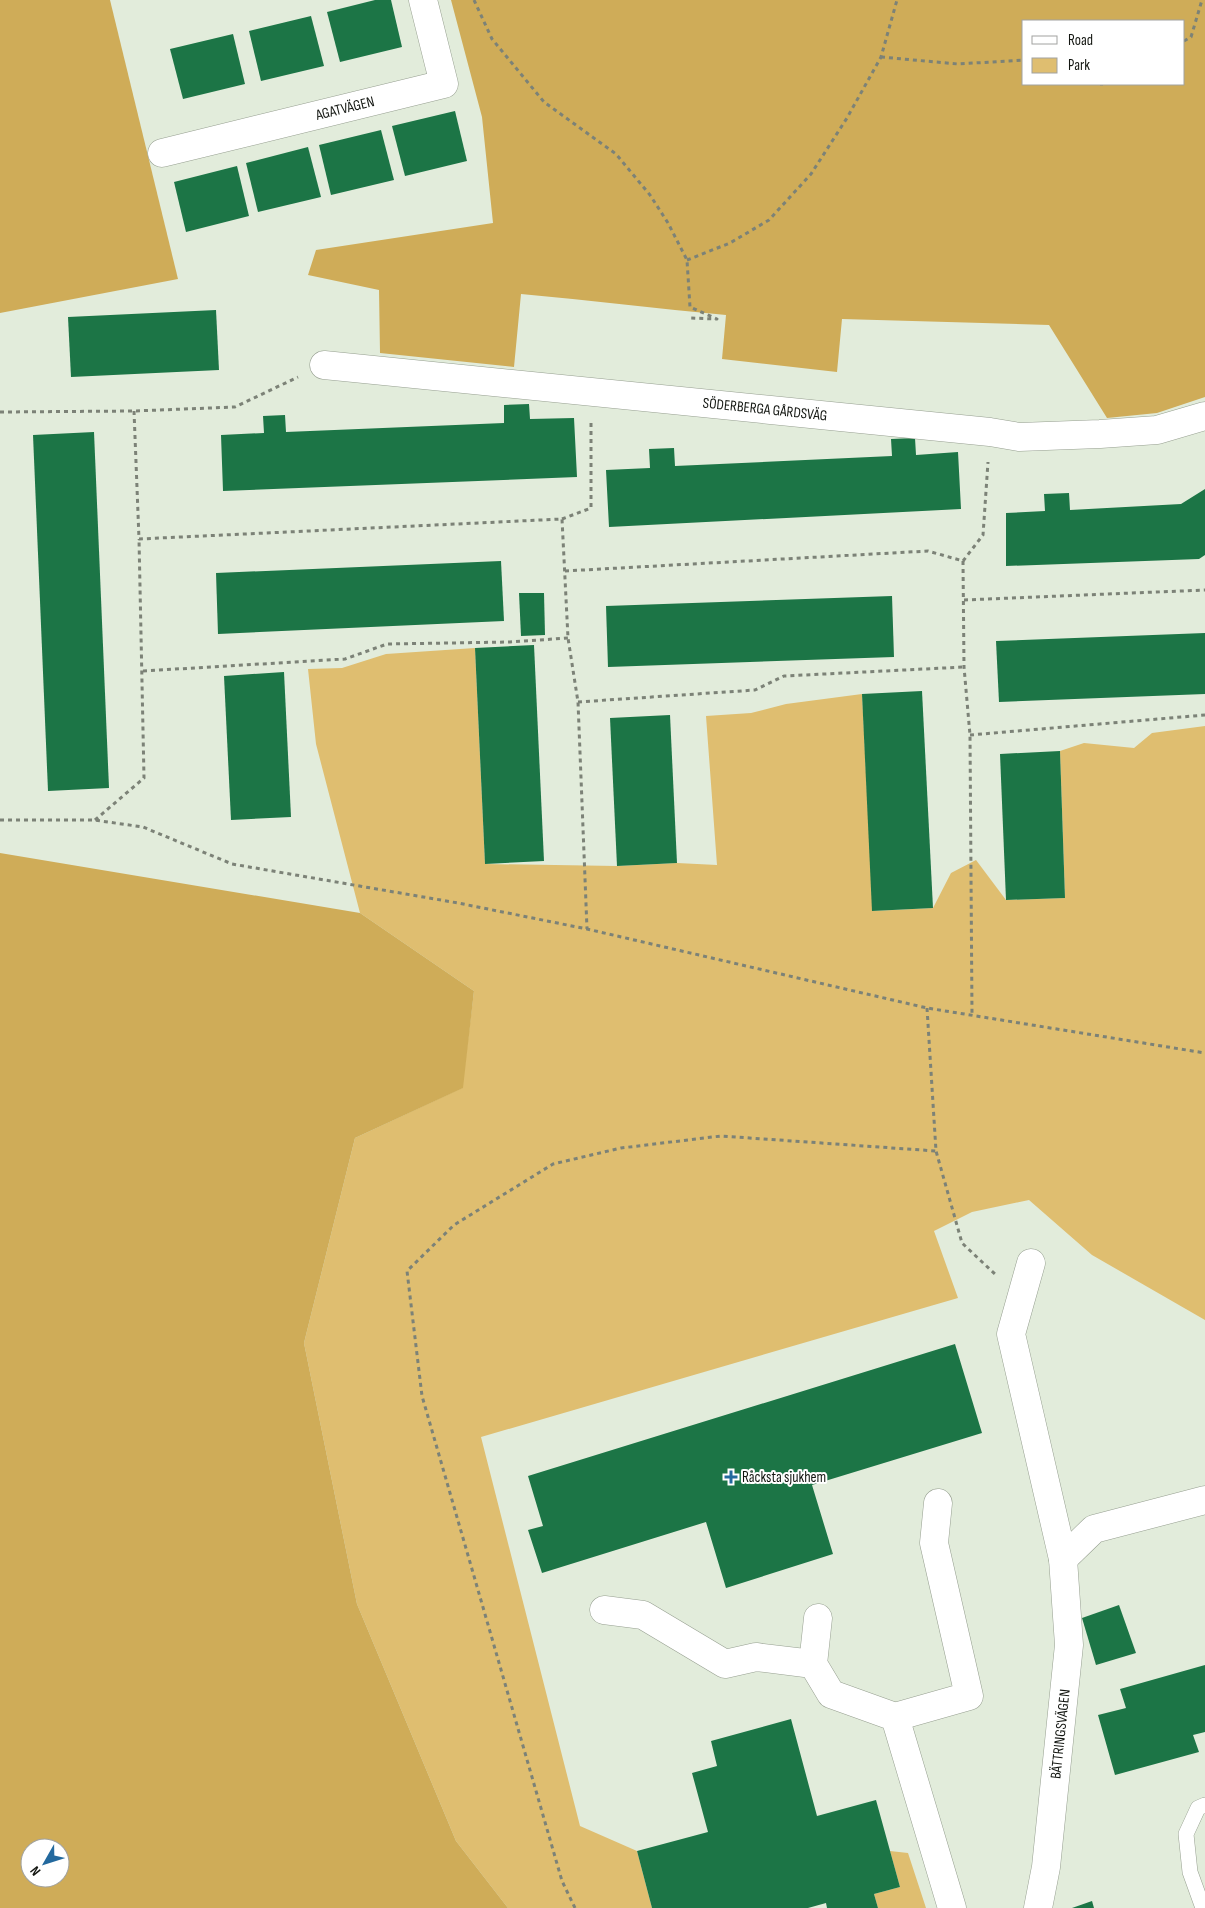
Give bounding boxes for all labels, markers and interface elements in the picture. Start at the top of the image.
legend [1022,20,1185,85]
text: Road [1068,31,1093,50]
text: Park [1068,56,1090,75]
street label: AGATVÄGEN [313,92,376,125]
street label: SÖDERBERGA GÅRDSVÄG [702,394,828,425]
place label: Råcksta sjukhem [742,1468,826,1487]
marker: Råcksta sjukhem [724,1470,738,1484]
street label: BÄTTRINGSVÄGEN [1046,1688,1075,1780]
north arrow [20,1838,70,1888]
text: N [26,1863,44,1879]

